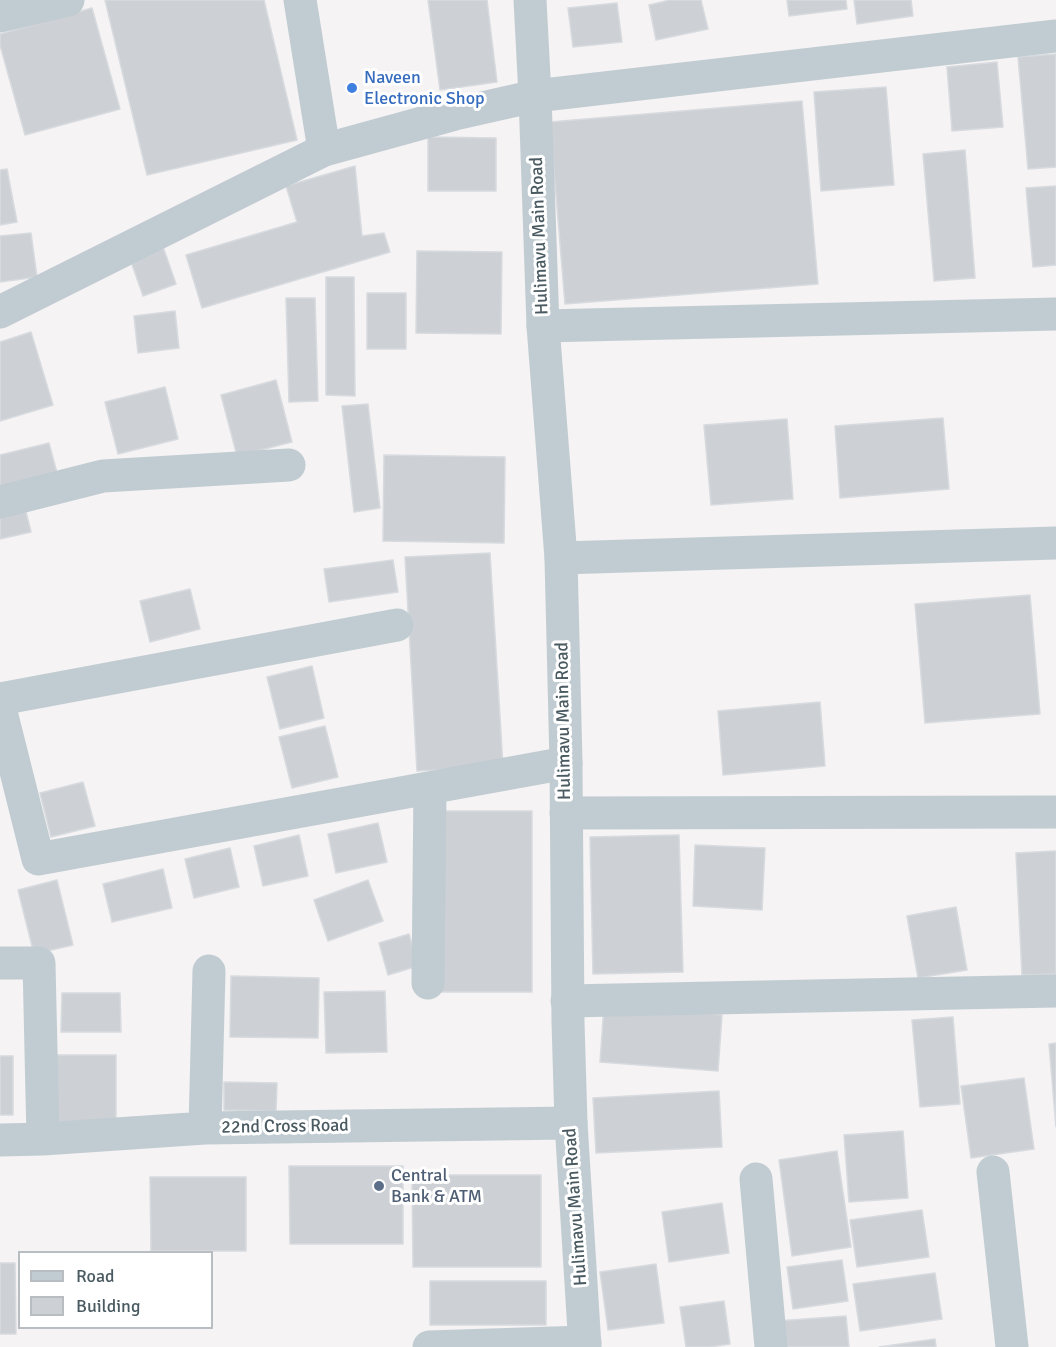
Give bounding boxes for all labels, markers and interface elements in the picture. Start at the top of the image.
place label: Naveen Electronic Shop [364,67,485,110]
marker: Naveen Electronic Shop [345,81,359,95]
street label: Hulimavu Main Road [526,157,554,315]
street label: Hulimavu Main Road [552,642,576,800]
street label: 22nd Cross Road [221,1115,349,1139]
street label: Hulimavu Main Road [560,1127,592,1287]
place label: Central Bank & ATM [391,1165,482,1208]
marker: Central Bank & ATM [372,1179,386,1193]
legend [18,1251,213,1329]
text: Road [76,1265,115,1287]
text: Building [76,1295,140,1317]

